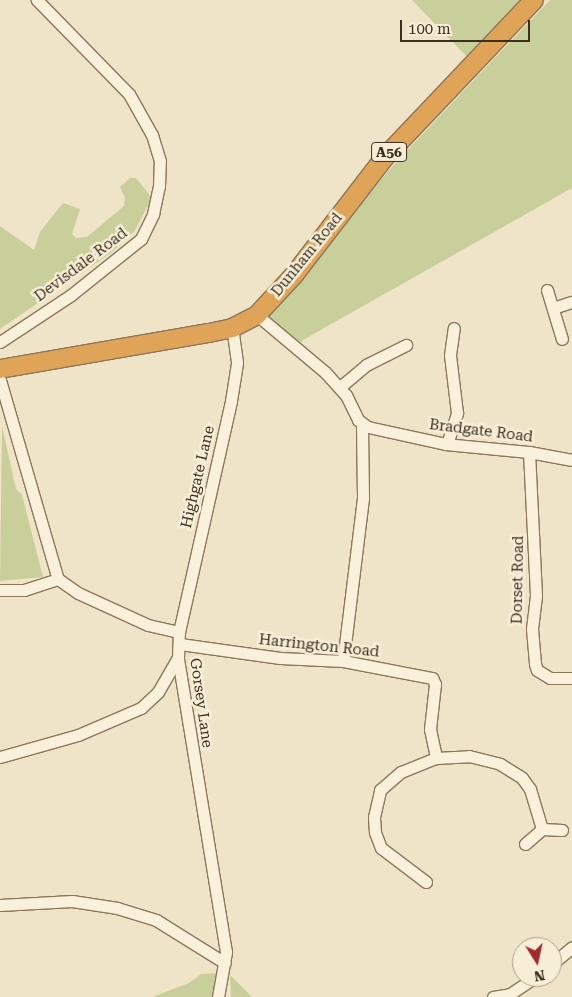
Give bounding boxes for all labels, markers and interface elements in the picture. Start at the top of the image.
scale bar [402,10,532,42]
text: 100 m [408,20,451,38]
road number: A56 [370,140,408,163]
street label: Dunham Road [268,209,346,301]
street label: Devisdale Road [31,224,131,306]
street label: Bradgate Road [428,416,534,446]
street label: Highgate Lane [177,424,219,530]
street label: Dorset Road [508,536,528,624]
street label: Harrington Road [258,631,380,661]
street label: Gorsey Lane [186,657,216,749]
north arrow [512,937,562,987]
text: N [533,967,546,985]

